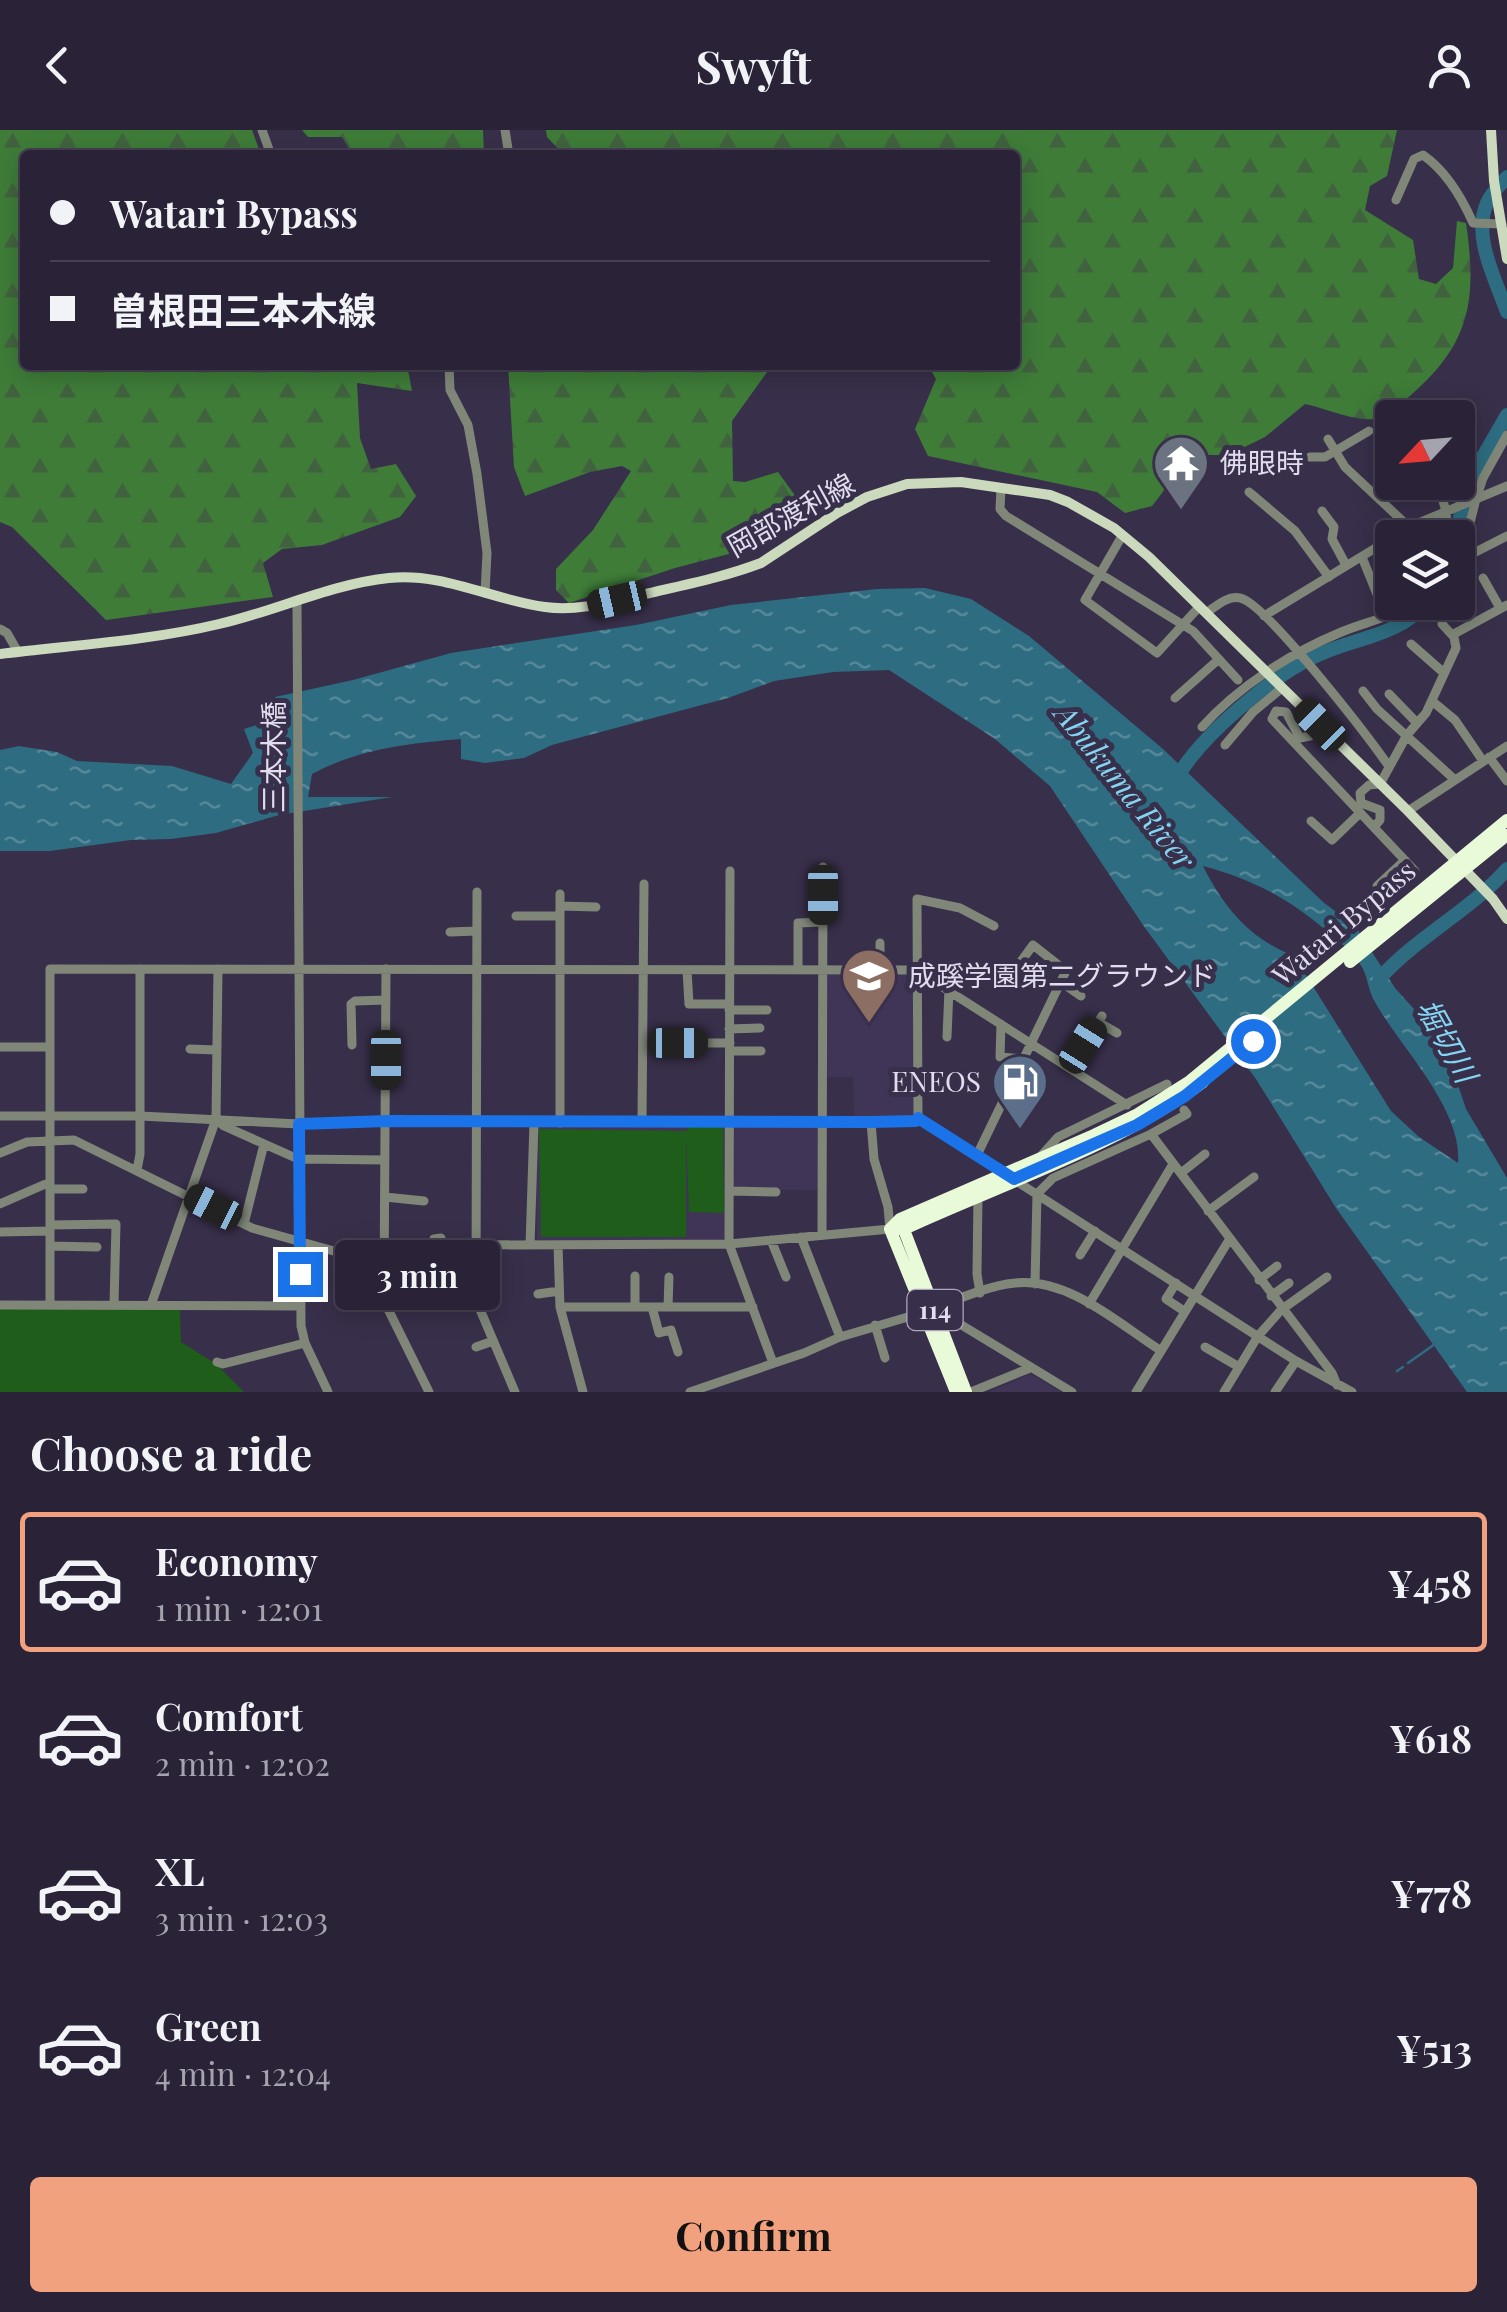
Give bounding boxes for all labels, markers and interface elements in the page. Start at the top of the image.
text: Swyft [696,35,811,95]
icon: back [30,38,85,93]
icon: person [1422,38,1477,93]
text: Watari Bypass [110,187,358,238]
text: 曽根田三本木線 [110,284,376,335]
north arrow [1375,400,1475,500]
map controls [1375,400,1475,620]
temple icon: 佛眼時 [1151,433,1211,512]
place label: 佛眼時 [1220,443,1304,480]
street label: 岡部渡利線 [720,464,860,564]
button: layers [1375,520,1475,620]
car [584,579,650,621]
water label: Abukuma River [1045,692,1205,878]
car [1288,693,1352,757]
street label: 三本木橋 [254,701,291,813]
street label: Watari Bypass [1263,851,1422,993]
car [808,865,838,925]
school or university icon: 成蹊学園第二グラウンド [839,946,899,1025]
place label: 成蹊学園第二グラウンド [908,956,1216,993]
water label: 堀切川 [1408,991,1489,1092]
car [1054,1012,1112,1078]
route start [1231,1019,1276,1064]
car [648,1028,708,1058]
car [371,1030,401,1090]
fuel station icon: ENEOS [990,1052,1050,1131]
place label: ENEOS [891,1062,981,1099]
car [179,1180,247,1234]
callout: 3 min [335,1239,500,1309]
route end [278,1252,323,1297]
text: 3 min [377,1253,458,1296]
road number: 114 [908,1290,962,1330]
text: Choose a ride [30,1422,312,1482]
text: Economy [155,1535,318,1586]
icon: car [35,1537,125,1627]
text: ¥458 [1387,1557,1472,1608]
text: 1 min · 12:01 [155,1586,323,1629]
text: Comfort [155,1690,303,1741]
icon: car [35,1692,125,1782]
text: ¥618 [1389,1712,1472,1763]
text: 2 min · 12:02 [155,1741,330,1784]
text: XL [155,1845,204,1896]
icon: car [35,1847,125,1937]
text: ¥778 [1390,1867,1472,1918]
text: 3 min · 12:03 [155,1896,328,1939]
text: Green [155,2000,262,2051]
icon: car [35,2002,125,2092]
text: ¥513 [1396,2022,1472,2073]
text: 4 min · 12:04 [155,2051,331,2094]
button: Confirm [30,2177,1477,2292]

